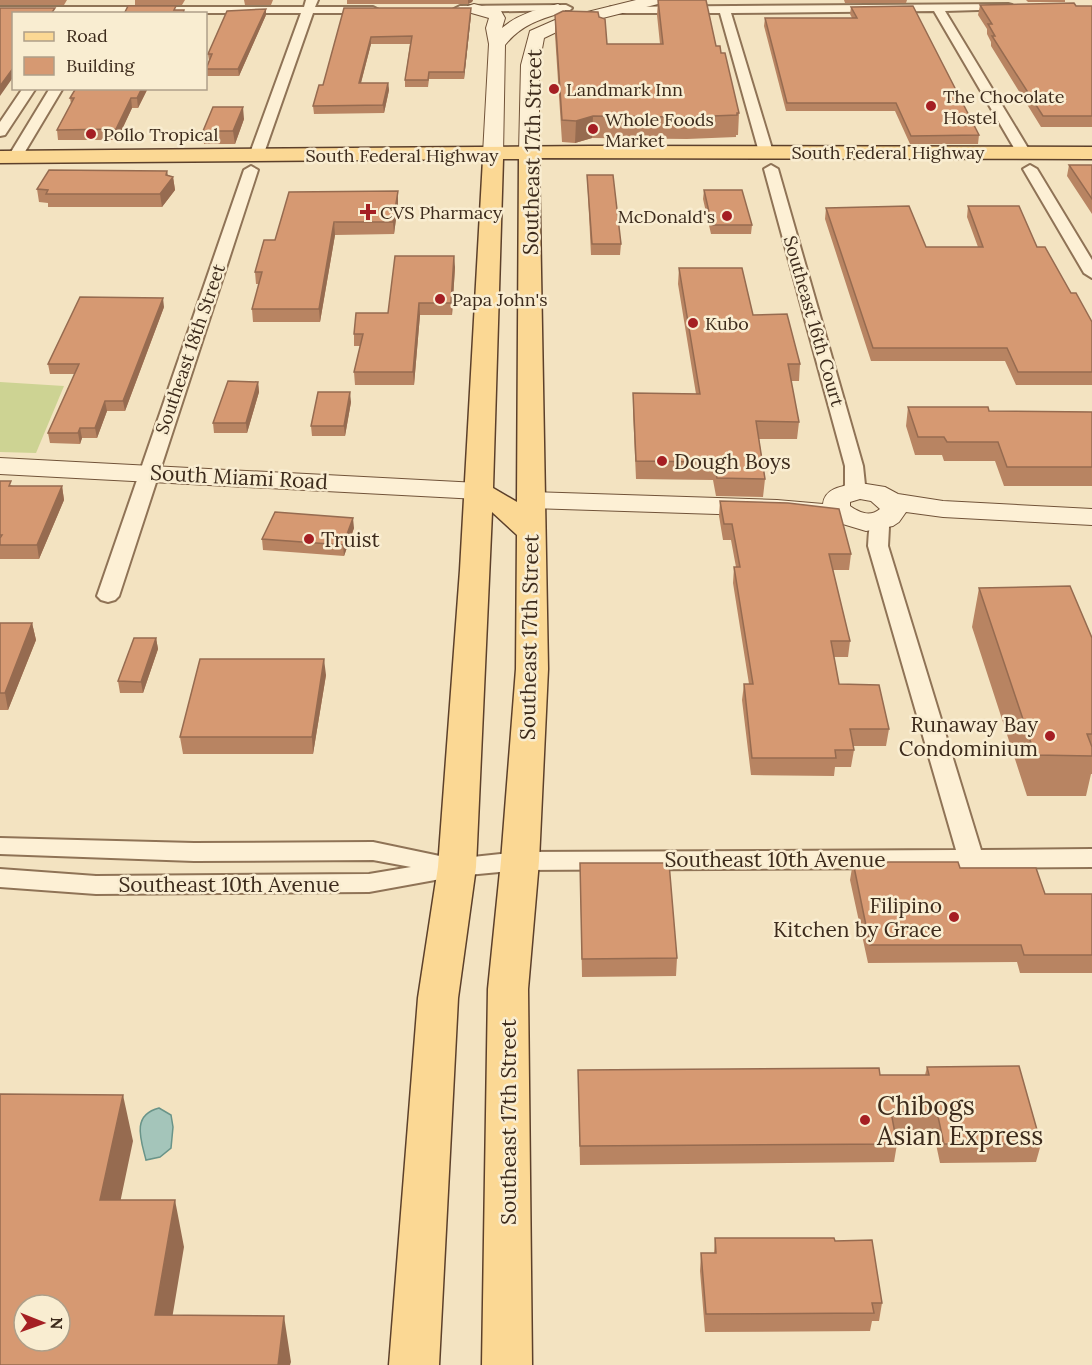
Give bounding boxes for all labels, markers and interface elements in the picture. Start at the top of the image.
legend [12,12,207,90]
text: Road [66,24,108,47]
street label: Southeast 17th Street [517,48,547,255]
text: Building [66,54,136,77]
place label: Landmark Inn [566,78,683,101]
marker: Landmark Inn [547,82,561,96]
place label: The Chocolate Hostel [943,85,1065,129]
marker: The Chocolate Hostel [924,99,938,113]
place label: Whole Foods Market [605,108,714,152]
marker: Whole Foods Market [586,122,600,136]
place label: Pollo Tropical [103,123,218,146]
marker: Pollo Tropical [84,127,98,141]
street label: South Federal Highway [791,141,985,164]
street label: South Federal Highway [305,144,499,167]
place label: CVS Pharmacy [380,201,503,224]
marker: CVS Pharmacy [361,205,375,219]
place label: McDonald's [617,205,715,228]
marker: McDonald's [720,209,734,223]
street label: Southeast 16th Court [779,233,849,409]
street label: Southeast 18th Street [150,261,230,437]
place label: Papa John's [452,288,548,311]
marker: Papa John's [433,292,447,306]
place label: Kubo [705,312,749,335]
marker: Kubo [686,316,700,330]
place label: Dough Boys [674,448,791,475]
marker: Dough Boys [655,454,669,468]
street label: South Miami Road [149,459,329,495]
place label: Truist [321,526,380,553]
marker: Truist [302,532,316,546]
street label: Southeast 17th Street [514,533,544,740]
place label: Runaway Bay Condominium [899,711,1038,762]
marker: Runaway Bay Condominium [1043,729,1057,743]
street label: Southeast 10th Avenue [664,846,886,873]
street label: Southeast 10th Avenue [118,871,340,898]
place label: Filipino Kitchen by Grace [773,892,942,943]
marker: Filipino Kitchen by Grace [947,910,961,924]
street label: Southeast 17th Street [495,1018,522,1225]
place label: Chibogs Asian Express [876,1089,1043,1152]
marker: Chibogs Asian Express [858,1113,872,1127]
north arrow [12,1293,72,1353]
text: N [47,1317,67,1330]

